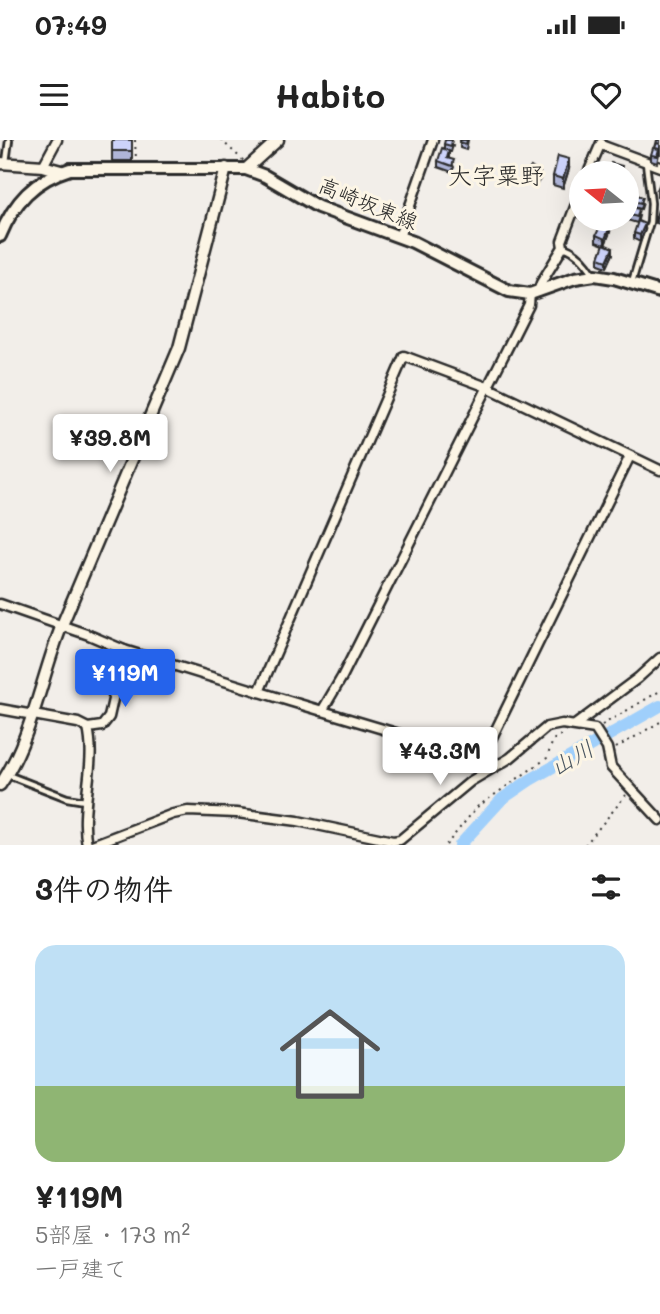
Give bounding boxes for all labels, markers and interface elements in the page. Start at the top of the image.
text: 07:49 [35,8,107,42]
text: Habito [275,74,385,116]
icon: menu [35,76,73,114]
icon: heart [587,76,625,114]
district label: 大字粟野 [448,159,544,190]
north arrow [569,161,639,231]
map controls [569,161,639,231]
street label: 高崎坂東線 [315,170,422,235]
pin: ¥39.8M [53,414,167,474]
text: ¥39.8M [69,422,151,452]
pin: ¥119M [76,650,174,709]
text: ¥119M [91,657,159,687]
pin: ¥43.3M [383,728,497,787]
water label: 山川 [544,733,599,782]
text: ¥43.3M [399,735,481,765]
text: 3件の物件 [35,868,173,908]
icon: filters [587,868,625,906]
icon: home [267,991,393,1117]
text: ¥119M [35,1176,124,1216]
text: 5部屋 · 173 m² [35,1219,190,1249]
text: 一戸建て [35,1253,127,1283]

